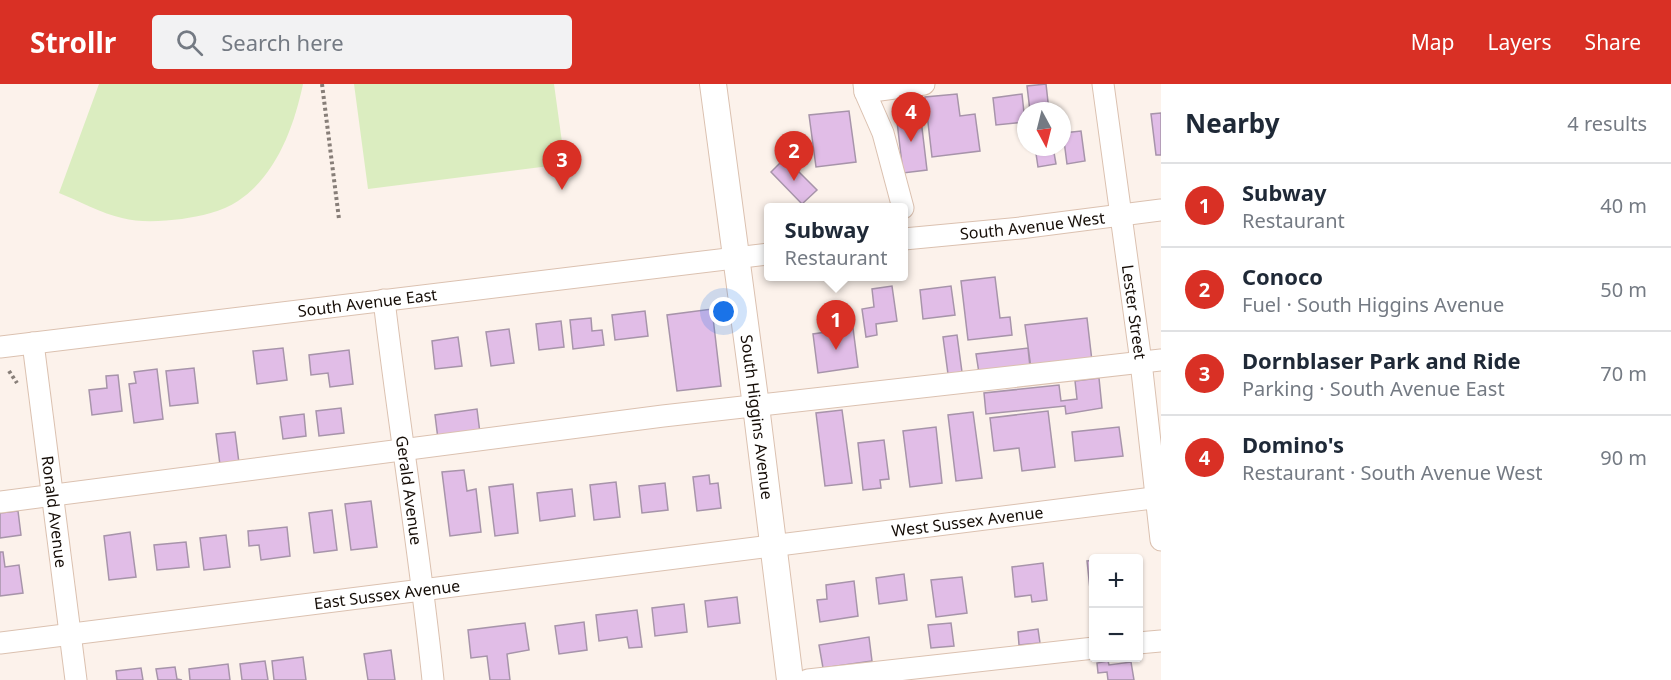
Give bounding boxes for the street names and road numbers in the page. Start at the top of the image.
street label: South Avenue West [959,206,1106,245]
street label: Lester Street [1117,263,1152,361]
street label: South Avenue East [297,283,438,322]
street label: South Higgins Avenue [736,333,779,501]
street label: Gerald Avenue [391,434,428,546]
street label: Ronald Avenue [36,454,73,569]
street label: West Sussex Avenue [890,501,1045,542]
street label: East Sussex Avenue [313,574,461,614]

